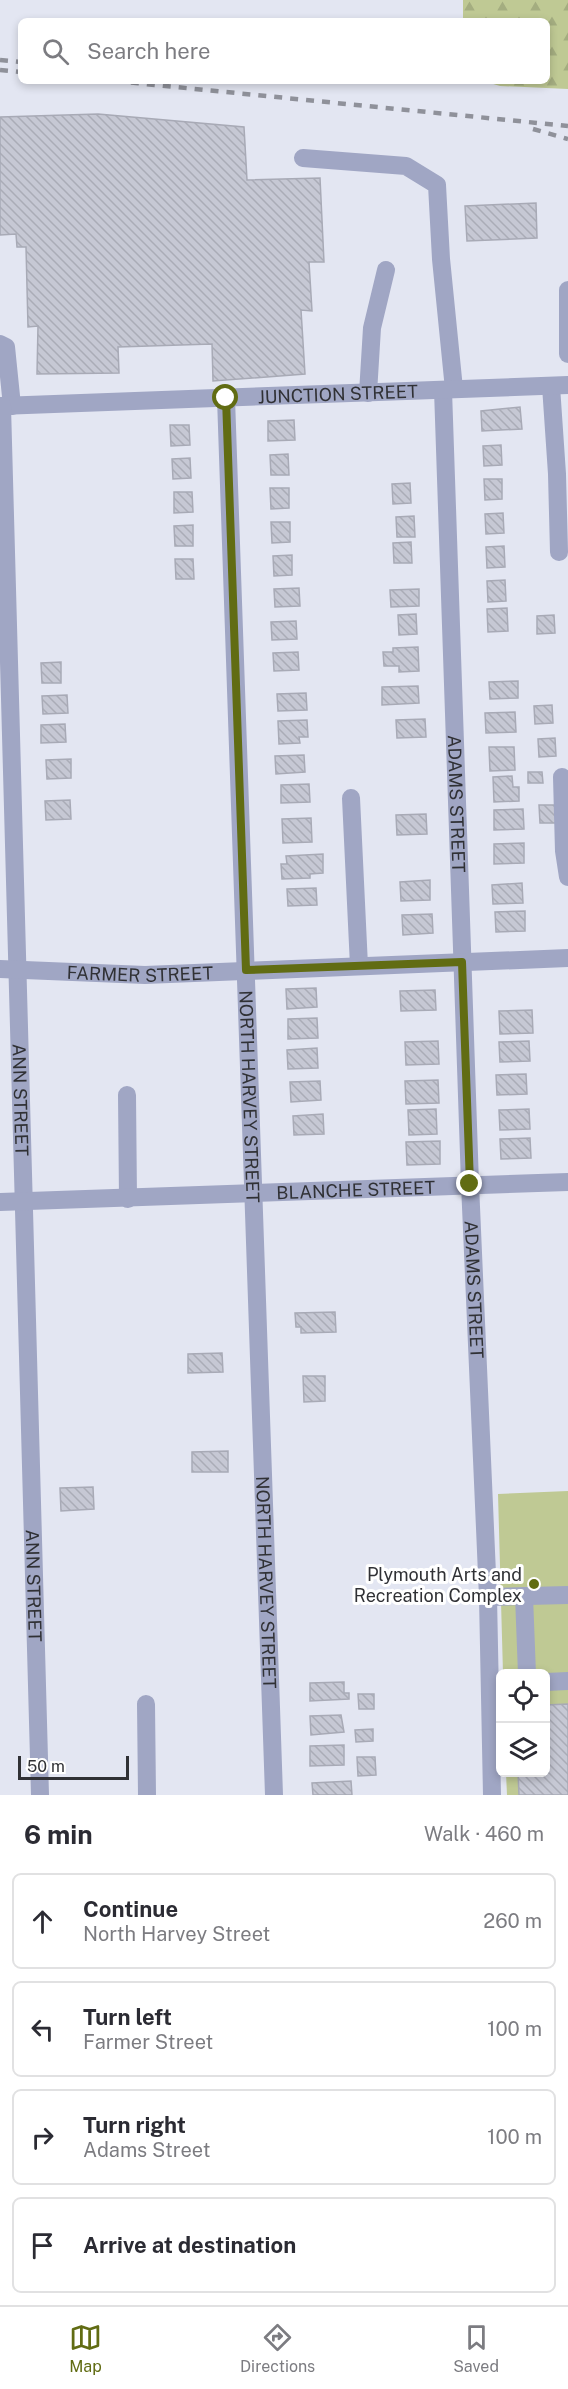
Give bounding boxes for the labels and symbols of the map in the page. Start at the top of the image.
street label: JUNCTION STREET [257,380,419,407]
route start [212,384,238,410]
street label: ADAMS STREET [444,734,470,873]
street label: FARMER STREET [66,961,214,985]
street label: NORTH HARVEY STREET [236,990,264,1204]
street label: ANN STREET [9,1043,33,1157]
route end [456,1170,482,1196]
street label: BLANCHE STREET [276,1176,436,1203]
street label: ADAMS STREET [461,1220,488,1359]
street label: NORTH HARVEY STREET [253,1476,281,1689]
street label: ANN STREET [22,1529,46,1642]
place label: Plymouth Arts and Recreation Complex [354,1564,522,1606]
marker: Plymouth Arts and Recreation Complex [527,1577,541,1591]
scale bar [18,1753,129,1780]

